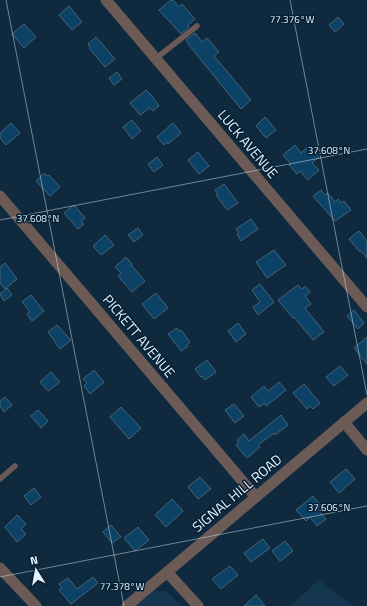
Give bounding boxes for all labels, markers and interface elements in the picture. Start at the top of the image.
text: 77.376°W [270,12,314,27]
street label: LUCK AVENUE [213,105,284,183]
text: 37.608°N [308,143,350,158]
text: 37.608°N [17,211,59,226]
street label: PICKETT AVENUE [98,289,181,382]
street label: SIGNAL HILL ROAD [187,449,286,537]
text: 37.606°N [308,500,350,515]
north arrow [16,550,56,590]
text: N [29,552,39,569]
text: 77.378°W [100,579,144,594]

